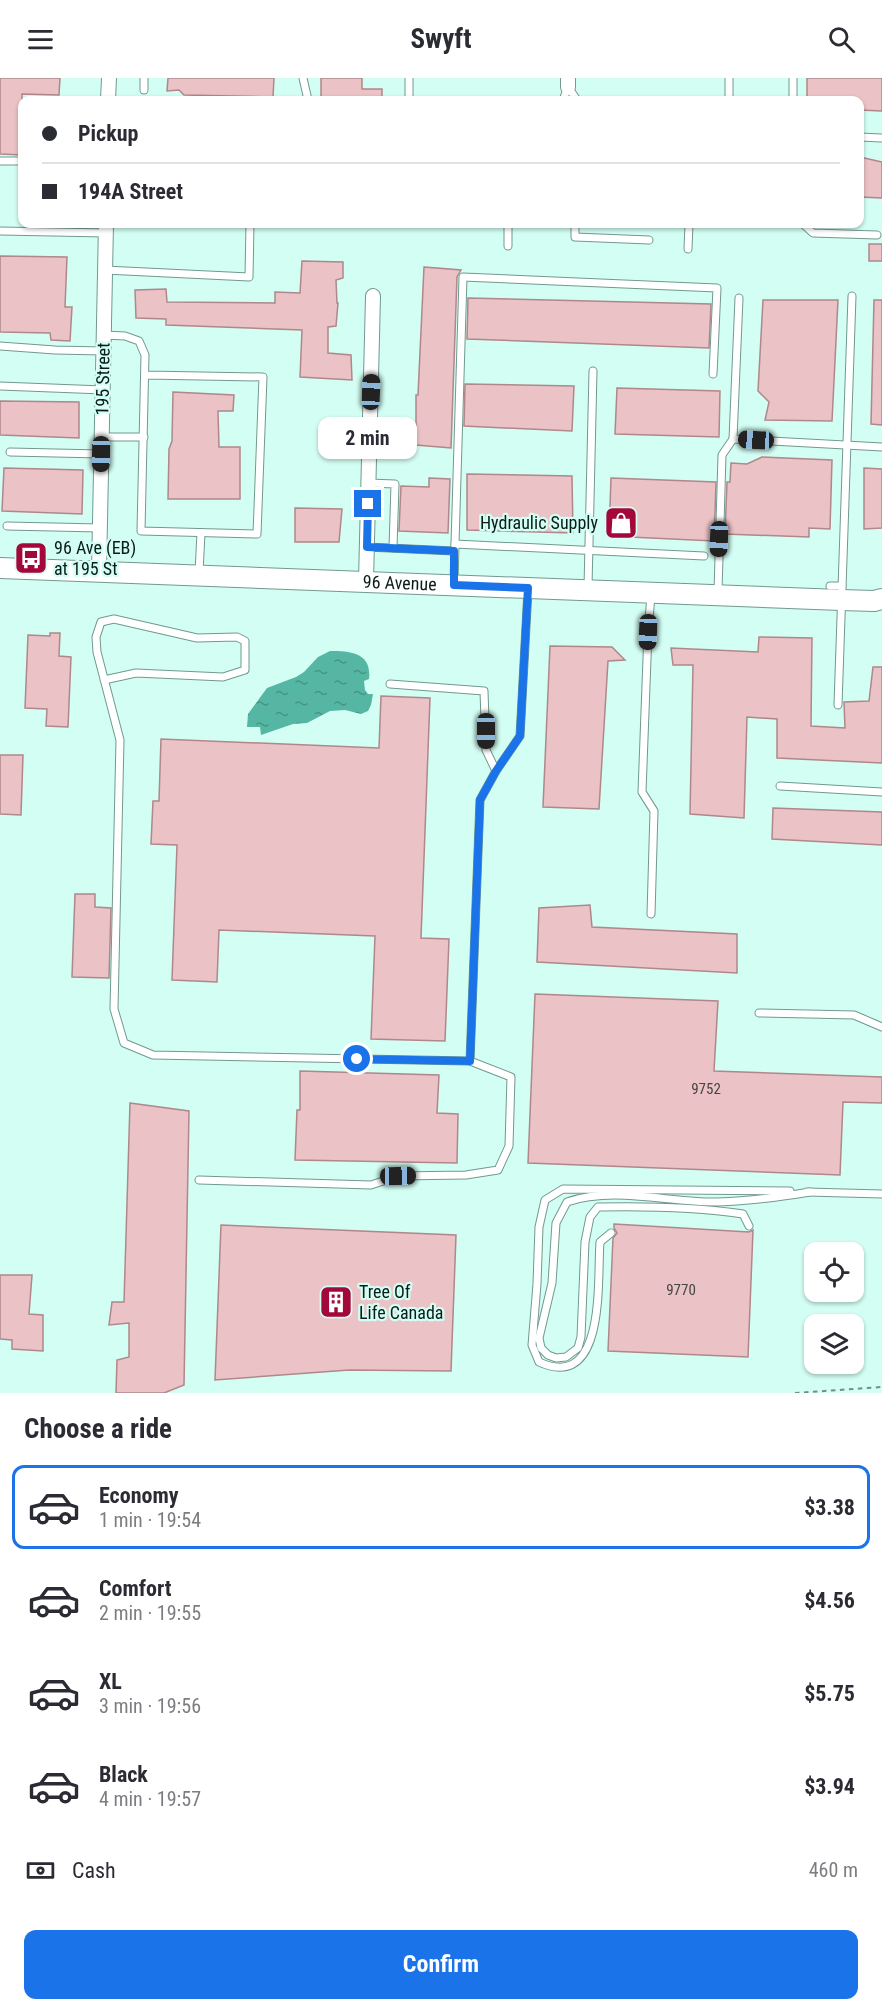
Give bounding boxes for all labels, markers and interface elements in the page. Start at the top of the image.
icon: menu [24,23,57,56]
text: Swyft [411,23,472,55]
icon: search [825,23,858,56]
text: Pickup [78,121,138,146]
text: 194A Street [78,179,183,204]
street label: 195 Street [91,342,114,416]
car [361,374,381,410]
callout: 2 min [318,417,418,459]
text: 2 min [345,426,390,450]
car [738,430,774,450]
car [92,436,110,472]
route end [354,490,381,517]
shop icon: Hydraulic Supply [603,505,639,541]
place label: Hydraulic Supply [480,512,598,533]
car [709,521,729,557]
place label: 96 Ave (EB) at 195 St [54,537,136,579]
bus stop icon: 96 Ave (EB) at 195 St [13,540,49,576]
street label: 96 Avenue [362,571,437,595]
car [638,614,658,650]
car [477,713,495,749]
route start [343,1045,370,1072]
house number: 9752 [691,1080,721,1098]
car [380,1167,416,1185]
map controls [804,1242,864,1374]
button: locate [804,1242,864,1302]
place label: Tree Of Life Canada [359,1281,443,1323]
house number: 9770 [666,1281,696,1299]
building icon: Tree Of Life Canada [318,1284,354,1320]
button: layers [804,1314,864,1374]
text: Choose a ride [24,1413,172,1445]
icon: car [27,1480,81,1534]
text: Economy [99,1483,179,1508]
text: $3.38 [804,1495,855,1520]
text: 1 min · 19:54 [99,1508,201,1532]
icon: car [27,1573,81,1627]
text: Comfort [99,1576,172,1601]
text: $4.56 [804,1588,855,1613]
text: 2 min · 19:55 [99,1601,201,1625]
icon: car [27,1666,81,1720]
text: XL [99,1669,122,1694]
text: $5.75 [804,1681,855,1706]
text: 3 min · 19:56 [99,1694,201,1718]
icon: car [27,1759,81,1813]
text: Black [99,1762,148,1787]
text: $3.94 [804,1774,855,1799]
text: 4 min · 19:57 [99,1787,201,1811]
icon: cash [24,1854,57,1887]
text: Cash [72,1858,116,1883]
text: 460 m [809,1858,858,1882]
button: Confirm [24,1930,858,1999]

